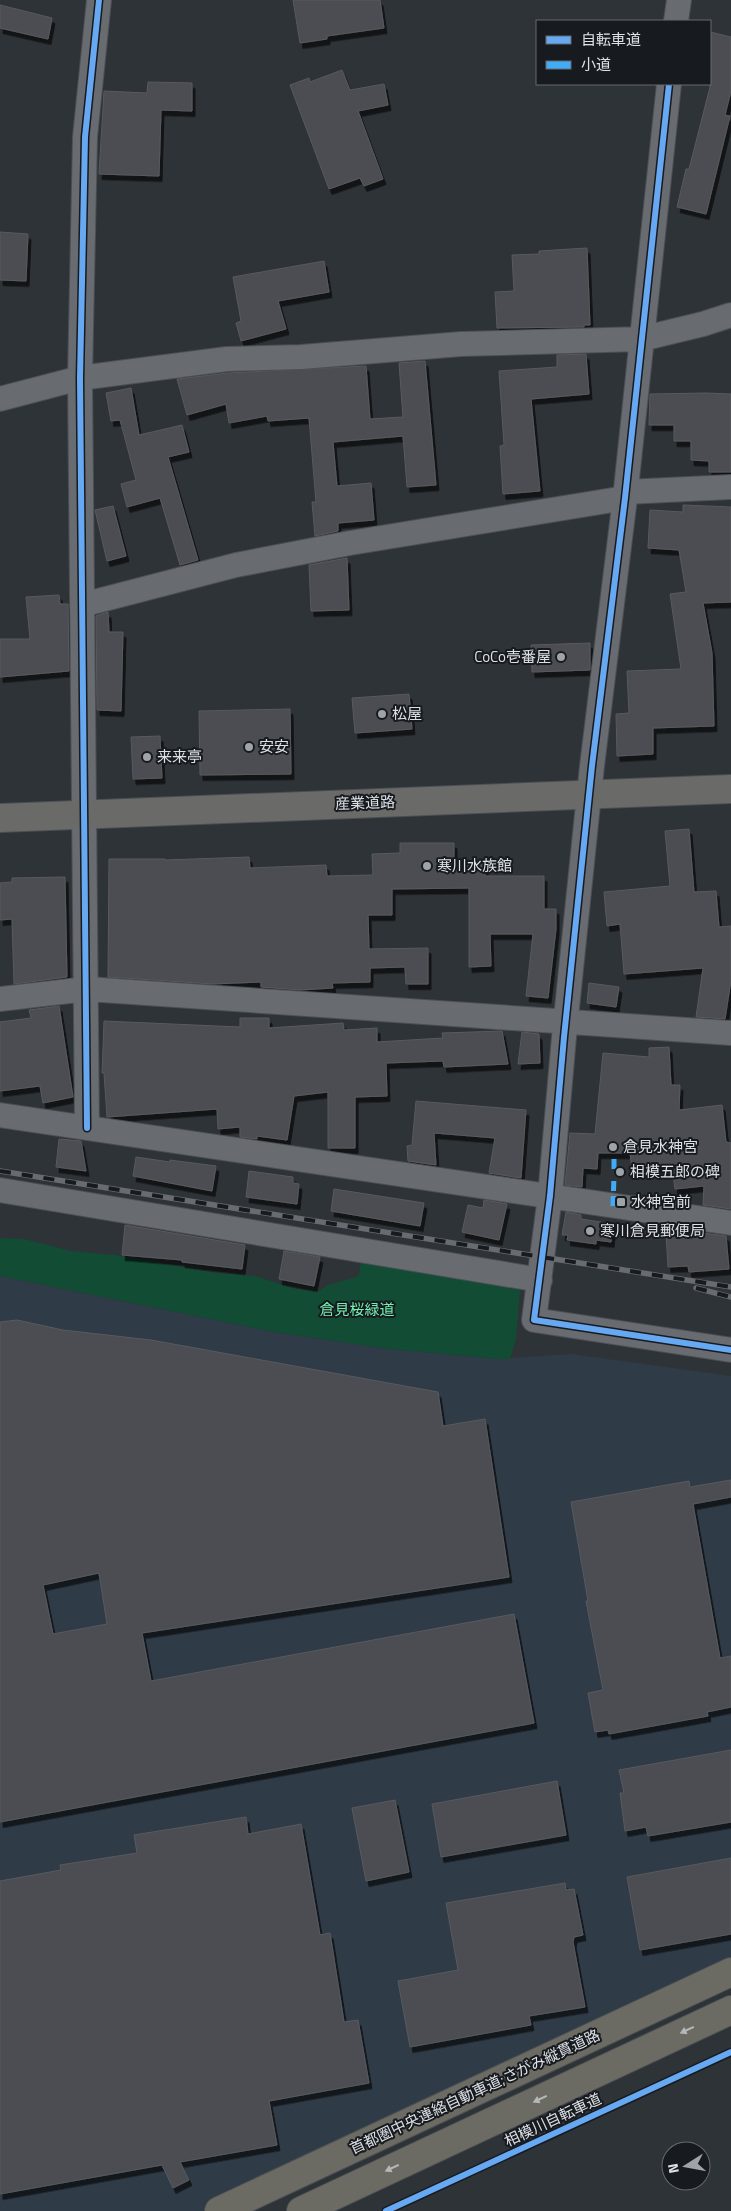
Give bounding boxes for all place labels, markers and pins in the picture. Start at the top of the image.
place label: CoCo壱番屋 [474,645,551,668]
marker: CoCo壱番屋 [555,651,567,663]
place label: 松屋 [392,702,422,725]
marker: 松屋 [376,708,388,720]
place label: 安安 [259,735,289,758]
marker: 安安 [243,741,255,753]
place label: 来来亭 [157,745,202,768]
marker: 来来亭 [141,751,153,763]
place label: 寒川水族館 [437,854,512,877]
marker: 寒川水族館 [421,860,433,872]
place label: 倉見水神宮 [623,1135,698,1158]
marker: 倉見水神宮 [607,1141,619,1153]
place label: 相模五郎の碑 [630,1160,720,1183]
marker: 相模五郎の碑 [614,1166,626,1178]
place label: 水神宮前 [631,1190,691,1213]
marker: 水神宮前 [615,1196,627,1208]
place label: 寒川倉見郵便局 [600,1219,705,1242]
marker: 寒川倉見郵便局 [584,1225,596,1237]

